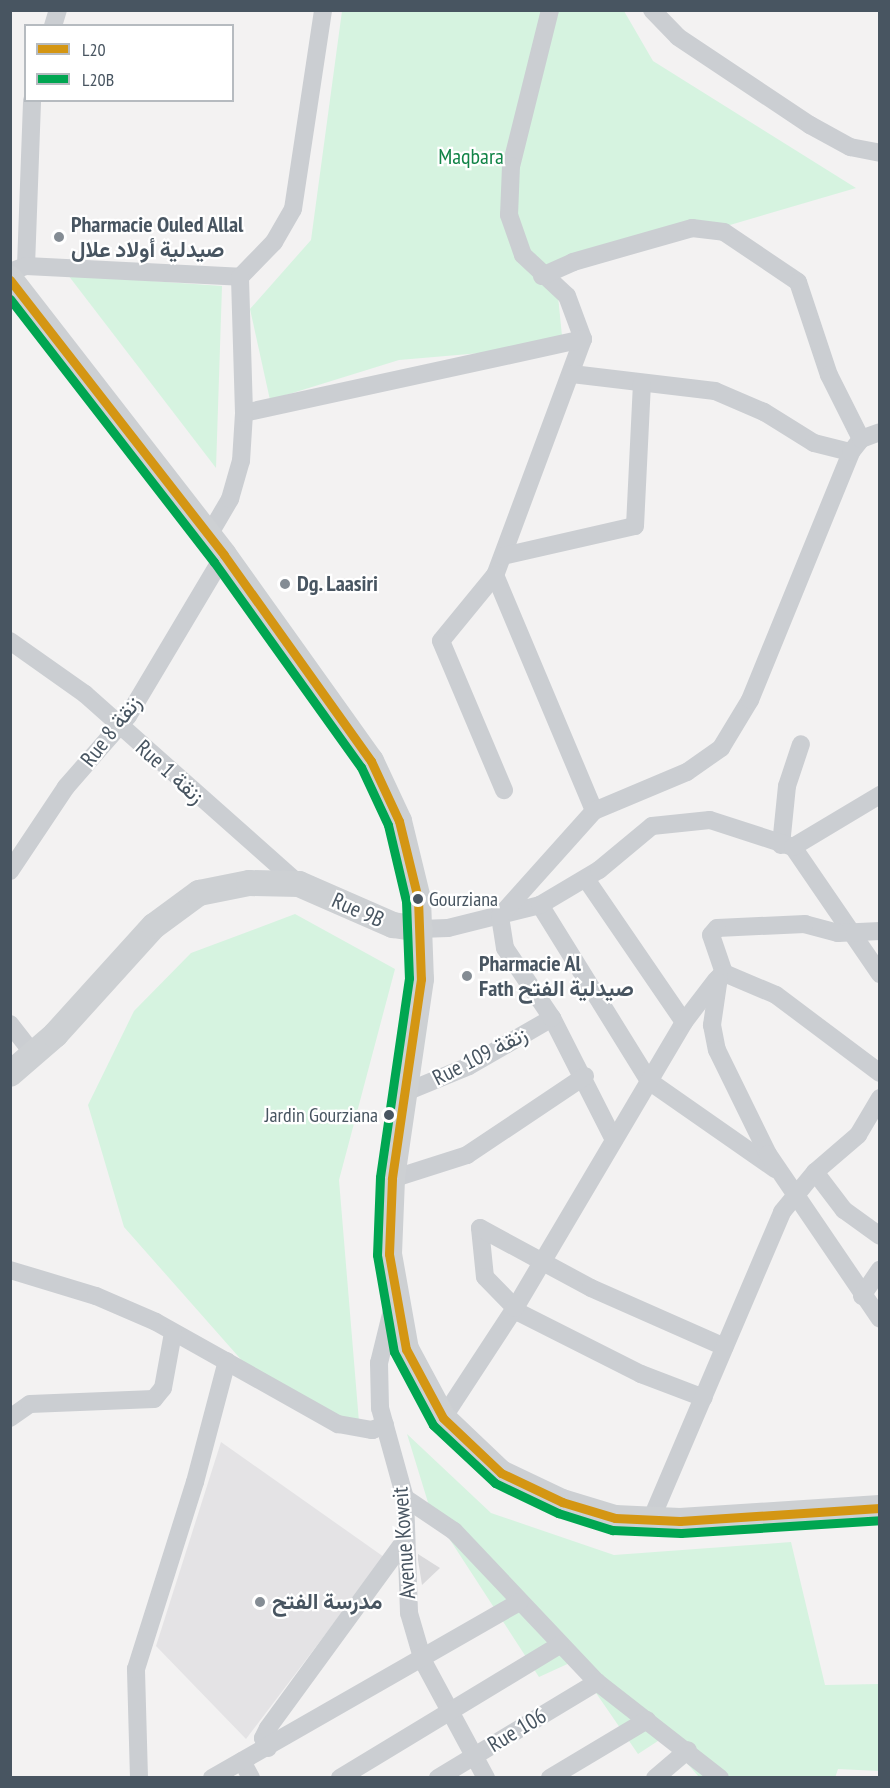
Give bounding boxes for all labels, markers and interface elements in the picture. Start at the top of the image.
legend [24,24,234,102]
text: L20 [82,38,106,61]
text: L20B [82,68,114,91]
park label: Maqbara [438,144,504,170]
place label: Pharmacie Ouled Allal صيدلية أولاد علال [71,211,244,262]
marker: Pharmacie Ouled Allal صيدلية أولاد علال [52,230,66,244]
place label: Dg. Laasiri [297,571,379,597]
marker: Dg. Laasiri [278,577,292,591]
street label: Rue 8 زنقة [75,690,147,772]
street label: Rue 1 زنقة [130,734,210,810]
street label: Rue 9B [328,887,388,933]
place label: Gourziana [429,887,498,911]
marker: Gourziana [412,893,424,905]
place label: Pharmacie Al Fath صيدلية الفتح [479,950,634,1002]
marker: Pharmacie Al Fath صيدلية الفتح [460,969,474,983]
street label: Rue 109 زنقة [428,1021,532,1091]
place label: Jardin Gourziana [265,1103,378,1127]
marker: Jardin Gourziana [383,1109,395,1121]
street label: Avenue Koweit [387,1486,421,1600]
place label: مدرسة الفتح [272,1589,382,1615]
marker: مدرسة الفتح [253,1595,267,1609]
street label: Rue 106 [483,1702,551,1758]

